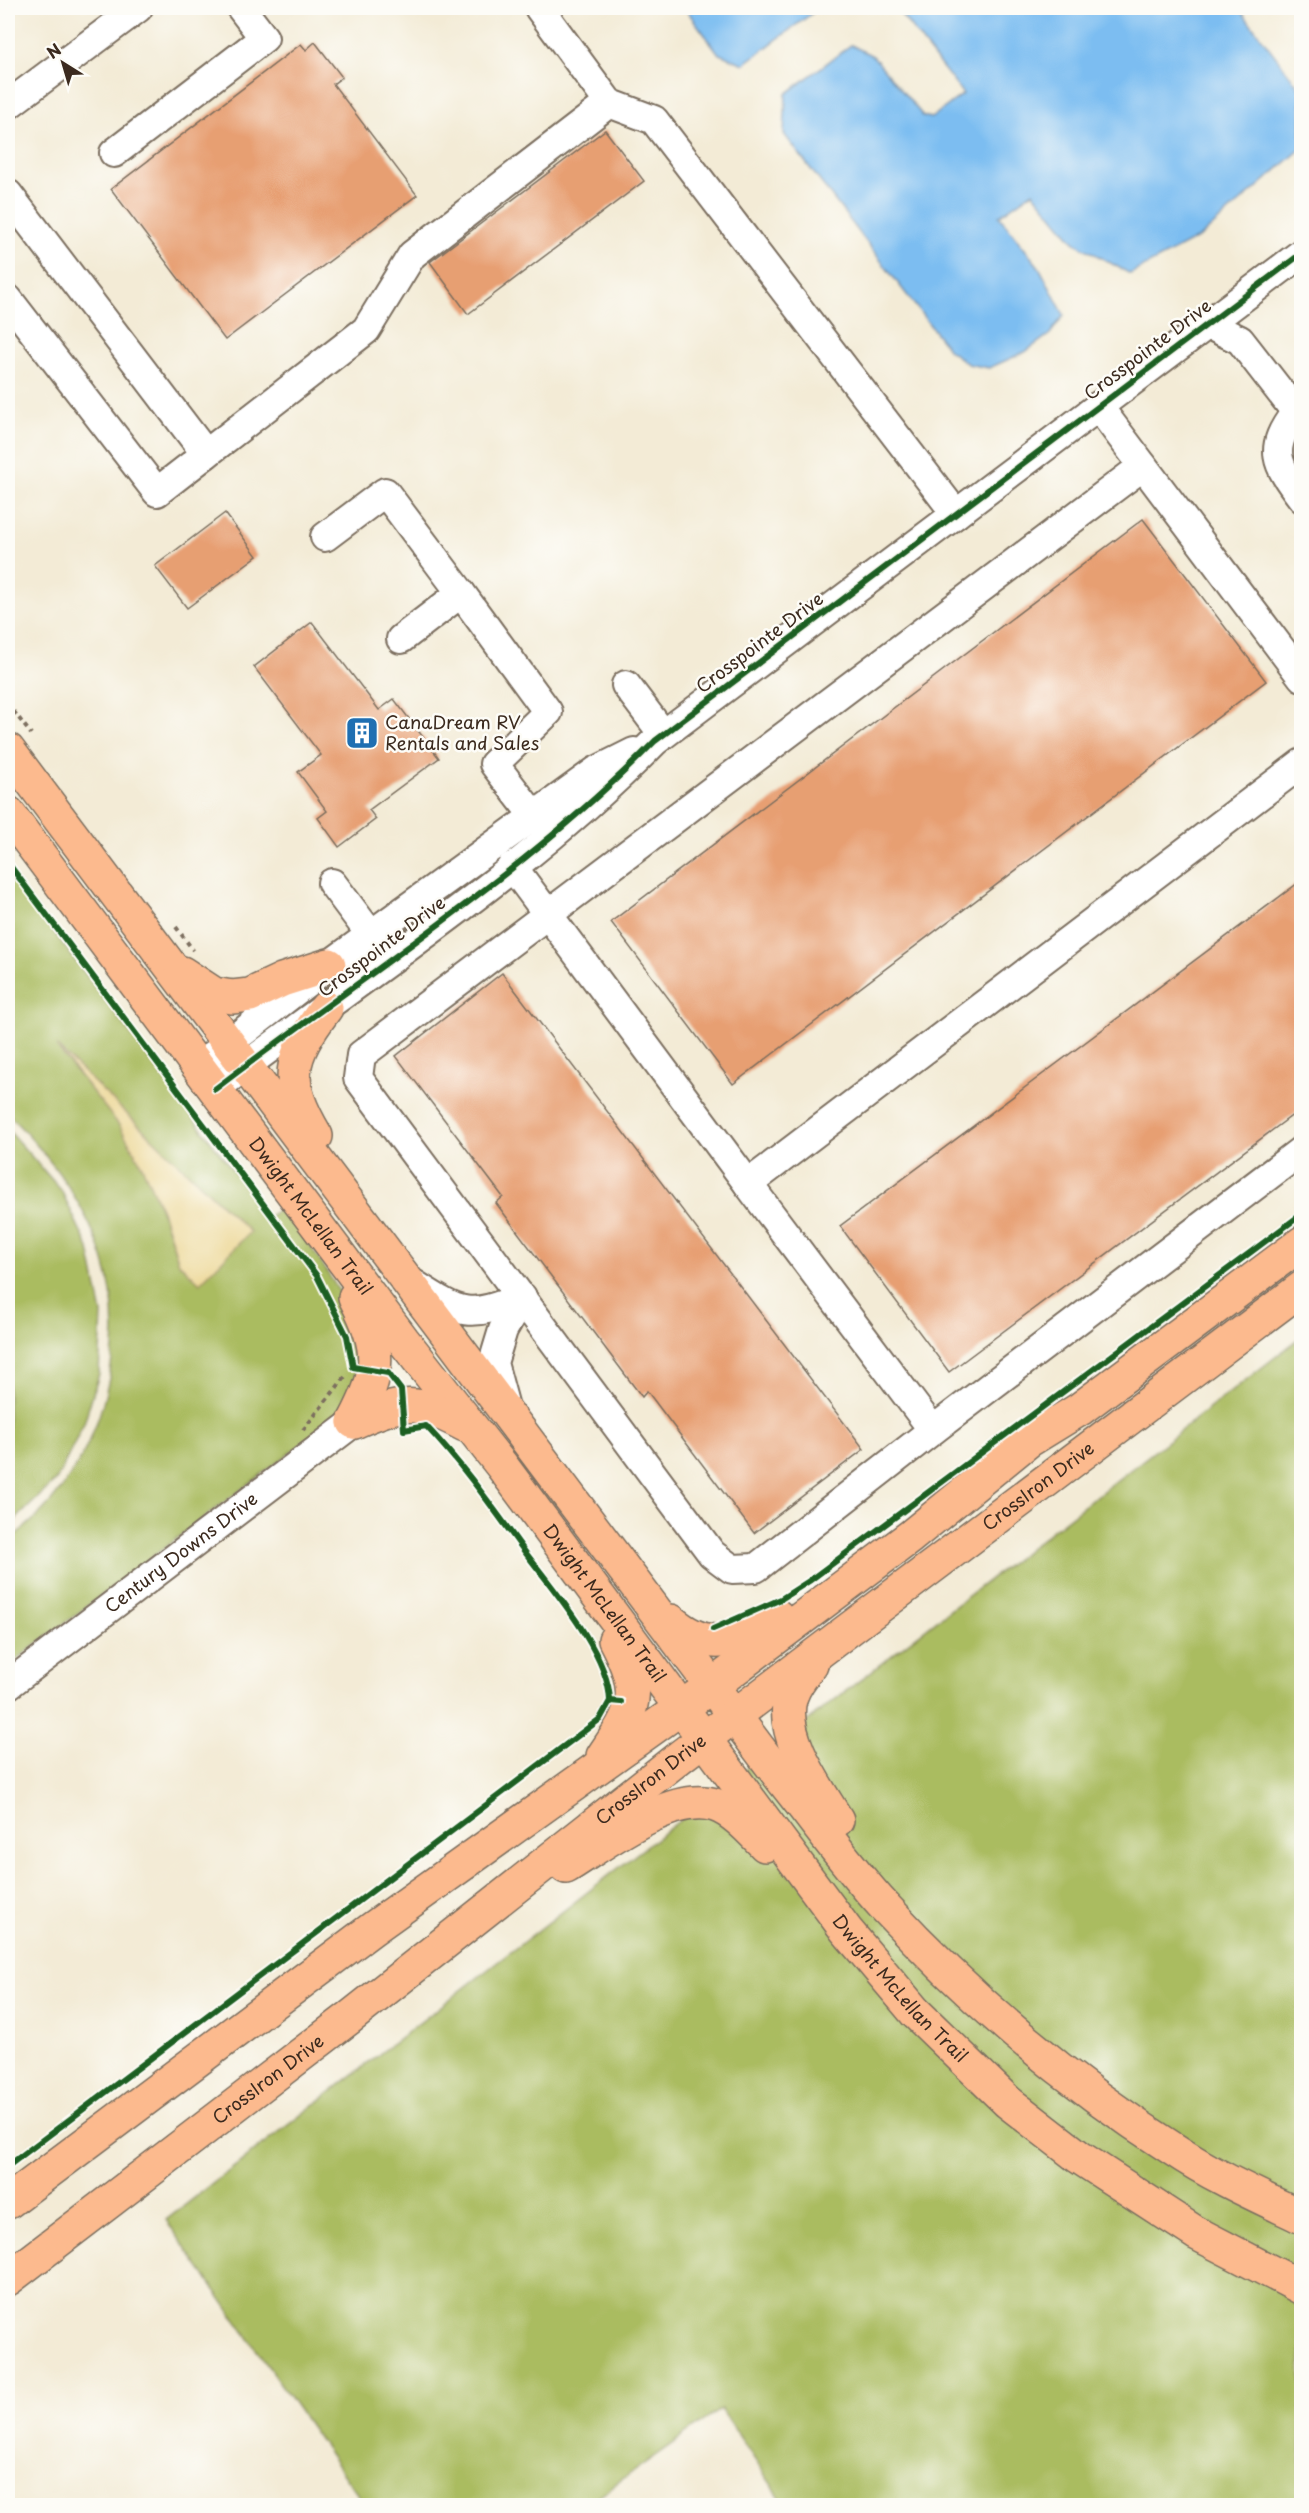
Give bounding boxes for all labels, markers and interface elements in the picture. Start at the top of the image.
north arrow [33,33,93,93]
text: N [41,37,66,64]
street label: Crosspointe Drive [1078,292,1216,406]
street label: Crosspointe Drive [690,585,828,699]
place label: CanaDream RV Rentals and Sales [385,708,539,756]
building icon: CanaDream RV Rentals and Sales [344,715,380,751]
street label: Crosspointe Drive [312,889,450,1003]
street label: Dwight McLellan Trail [243,1130,380,1300]
street label: CrossIron Drive [976,1434,1099,1537]
street label: Century Downs Drive [98,1485,263,1619]
street label: Dwight McLellan Trail [537,1517,673,1688]
street label: CrossIron Drive [589,1727,711,1831]
street label: Dwight McLellan Trail [827,1908,975,2068]
street label: CrossIron Drive [206,2027,329,2130]

